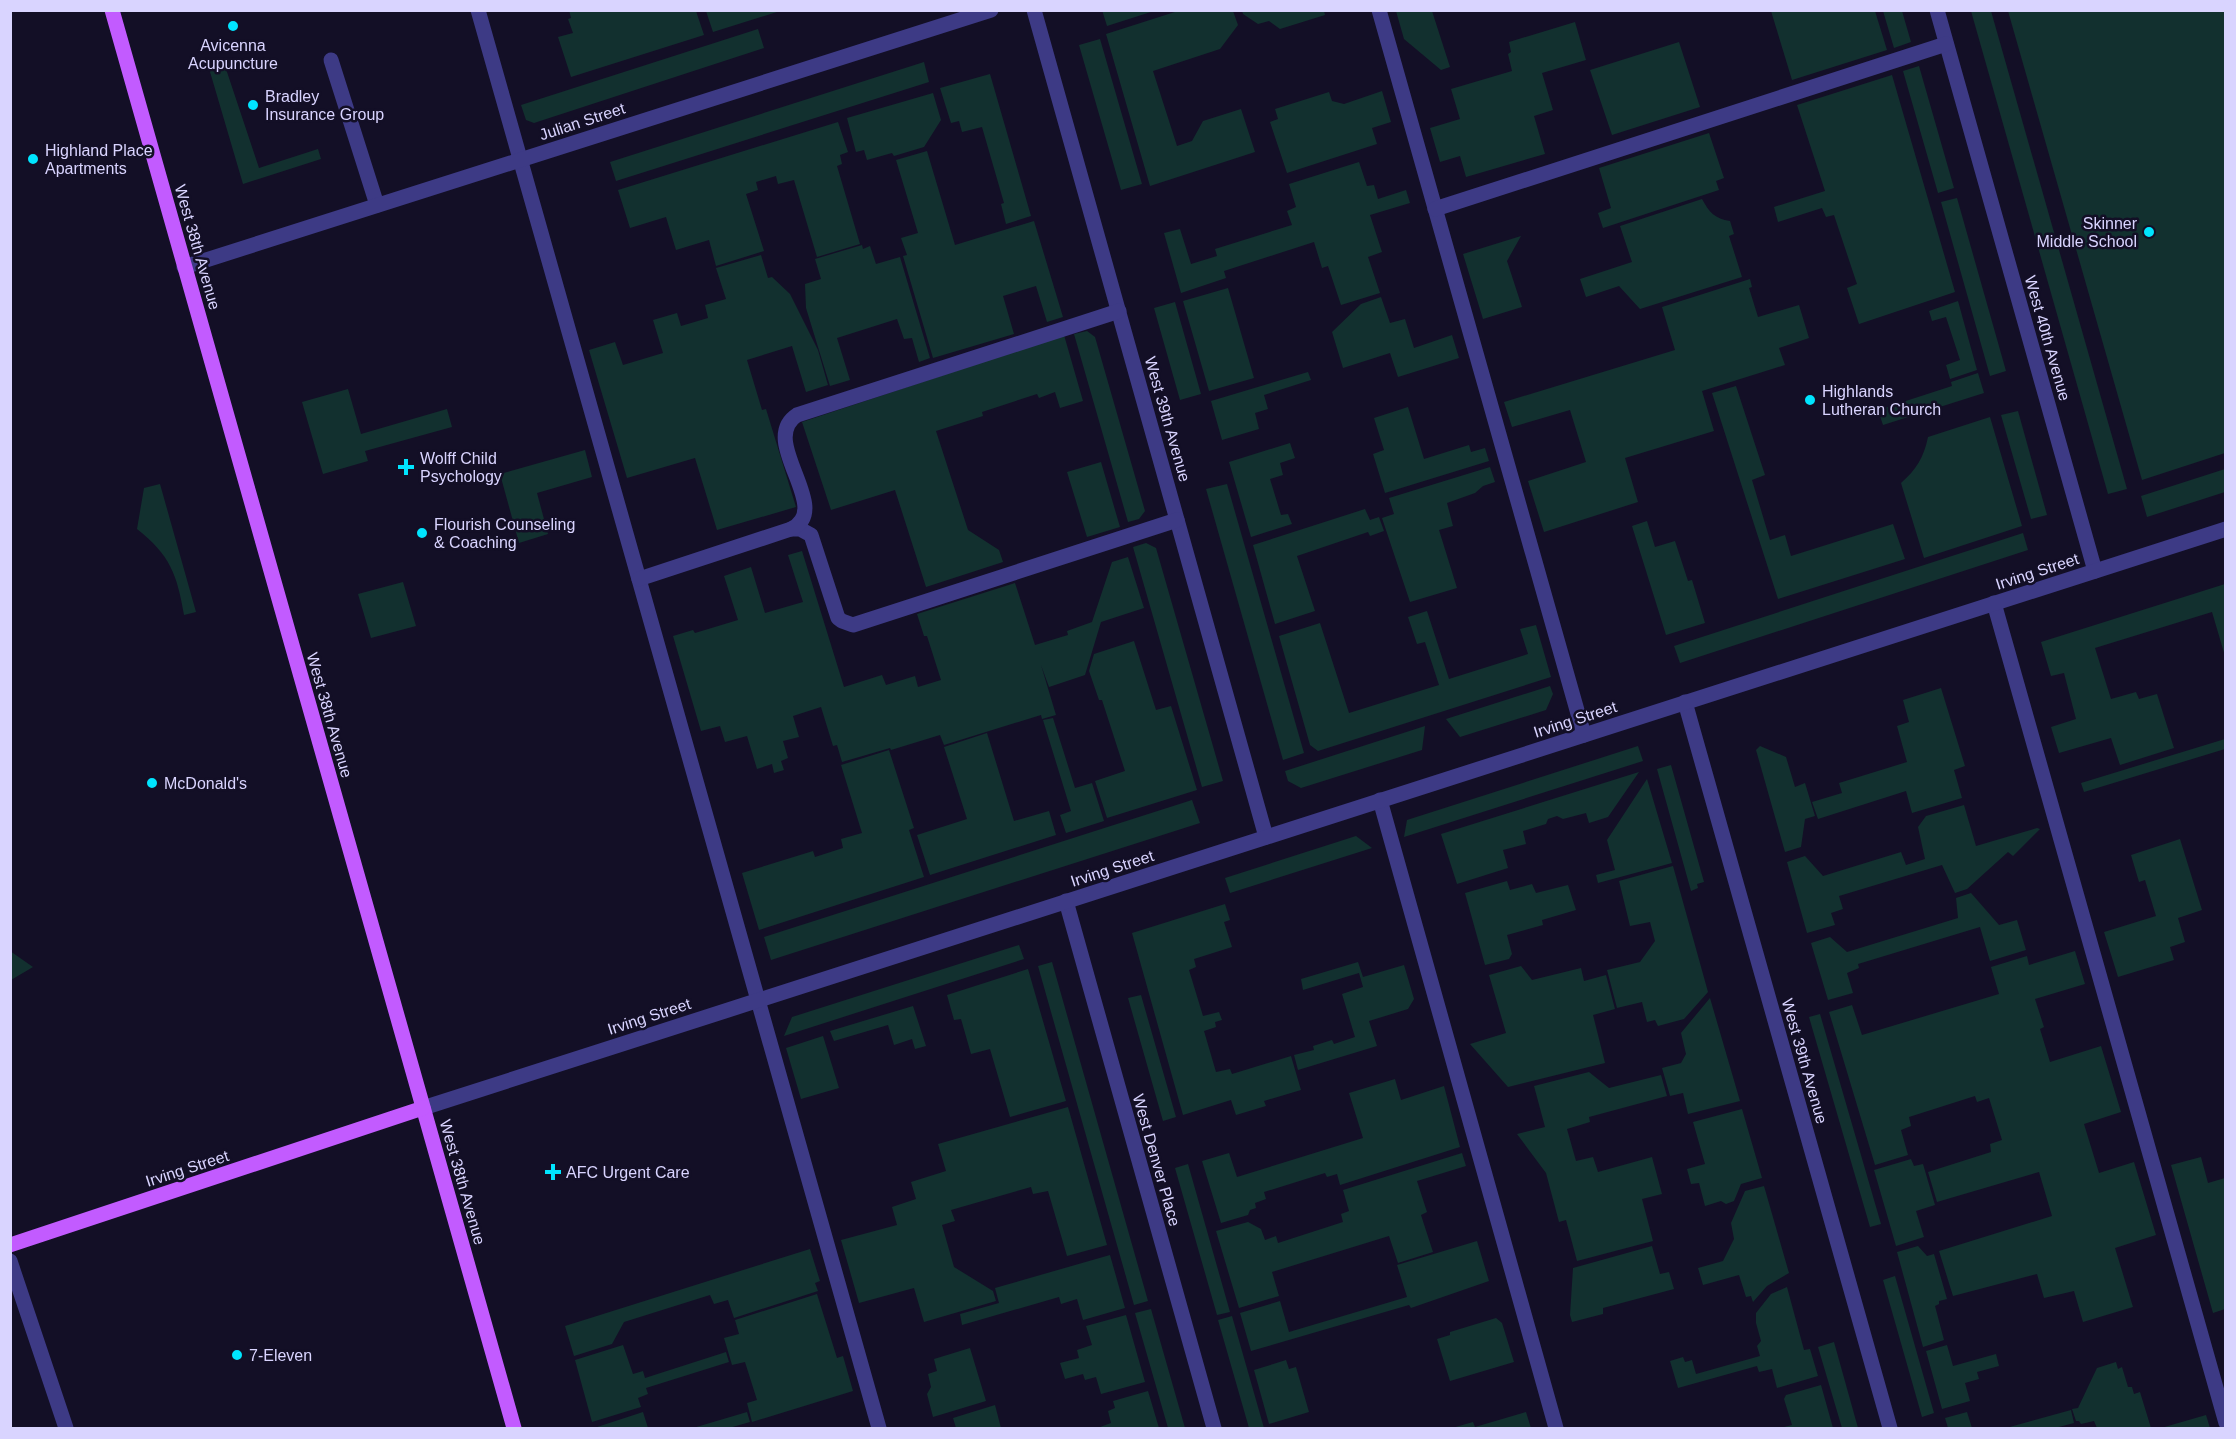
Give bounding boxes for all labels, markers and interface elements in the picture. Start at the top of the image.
marker: Avicenna Acupuncture [226,19,240,33]
place label: Avicenna Acupuncture [188,37,278,72]
place label: Bradley Insurance Group [265,88,384,123]
marker: Bradley Insurance Group [246,98,260,112]
street label: Julian Street [537,99,628,143]
place label: Highland Place Apartments [45,142,153,177]
marker: Highland Place Apartments [26,152,40,166]
street label: West 38th Avenue [172,183,224,312]
place label: Skinner Middle School [2037,215,2138,250]
marker: Skinner Middle School [2142,225,2156,239]
street label: West 40th Avenue [2022,274,2074,403]
street label: West 39th Avenue [1142,355,1194,484]
place label: Highlands Lutheran Church [1822,383,1941,418]
marker: Highlands Lutheran Church [1803,393,1817,407]
place label: Wolff Child Psychology [420,450,502,485]
marker: Wolff Child Psychology [397,458,415,476]
place label: Flourish Counseling & Coaching [434,516,575,551]
marker: Flourish Counseling & Coaching [415,526,429,540]
street label: Irving Street [1994,550,2081,593]
street label: West 38th Avenue [304,651,356,780]
street label: Irving Street [1532,698,1619,741]
place label: McDonald's [164,775,247,792]
marker: McDonald's [145,776,159,790]
street label: Irving Street [1069,847,1156,890]
street label: Irving Street [606,995,693,1038]
street label: West 39th Avenue [1779,997,1831,1126]
street label: West Denver Place [1130,1092,1184,1228]
street label: West 38th Avenue [437,1118,489,1247]
street label: Irving Street [144,1147,231,1190]
marker: AFC Urgent Care [544,1163,562,1181]
place label: AFC Urgent Care [566,1164,690,1181]
place label: 7-Eleven [249,1347,312,1364]
marker: 7-Eleven [230,1348,244,1362]

